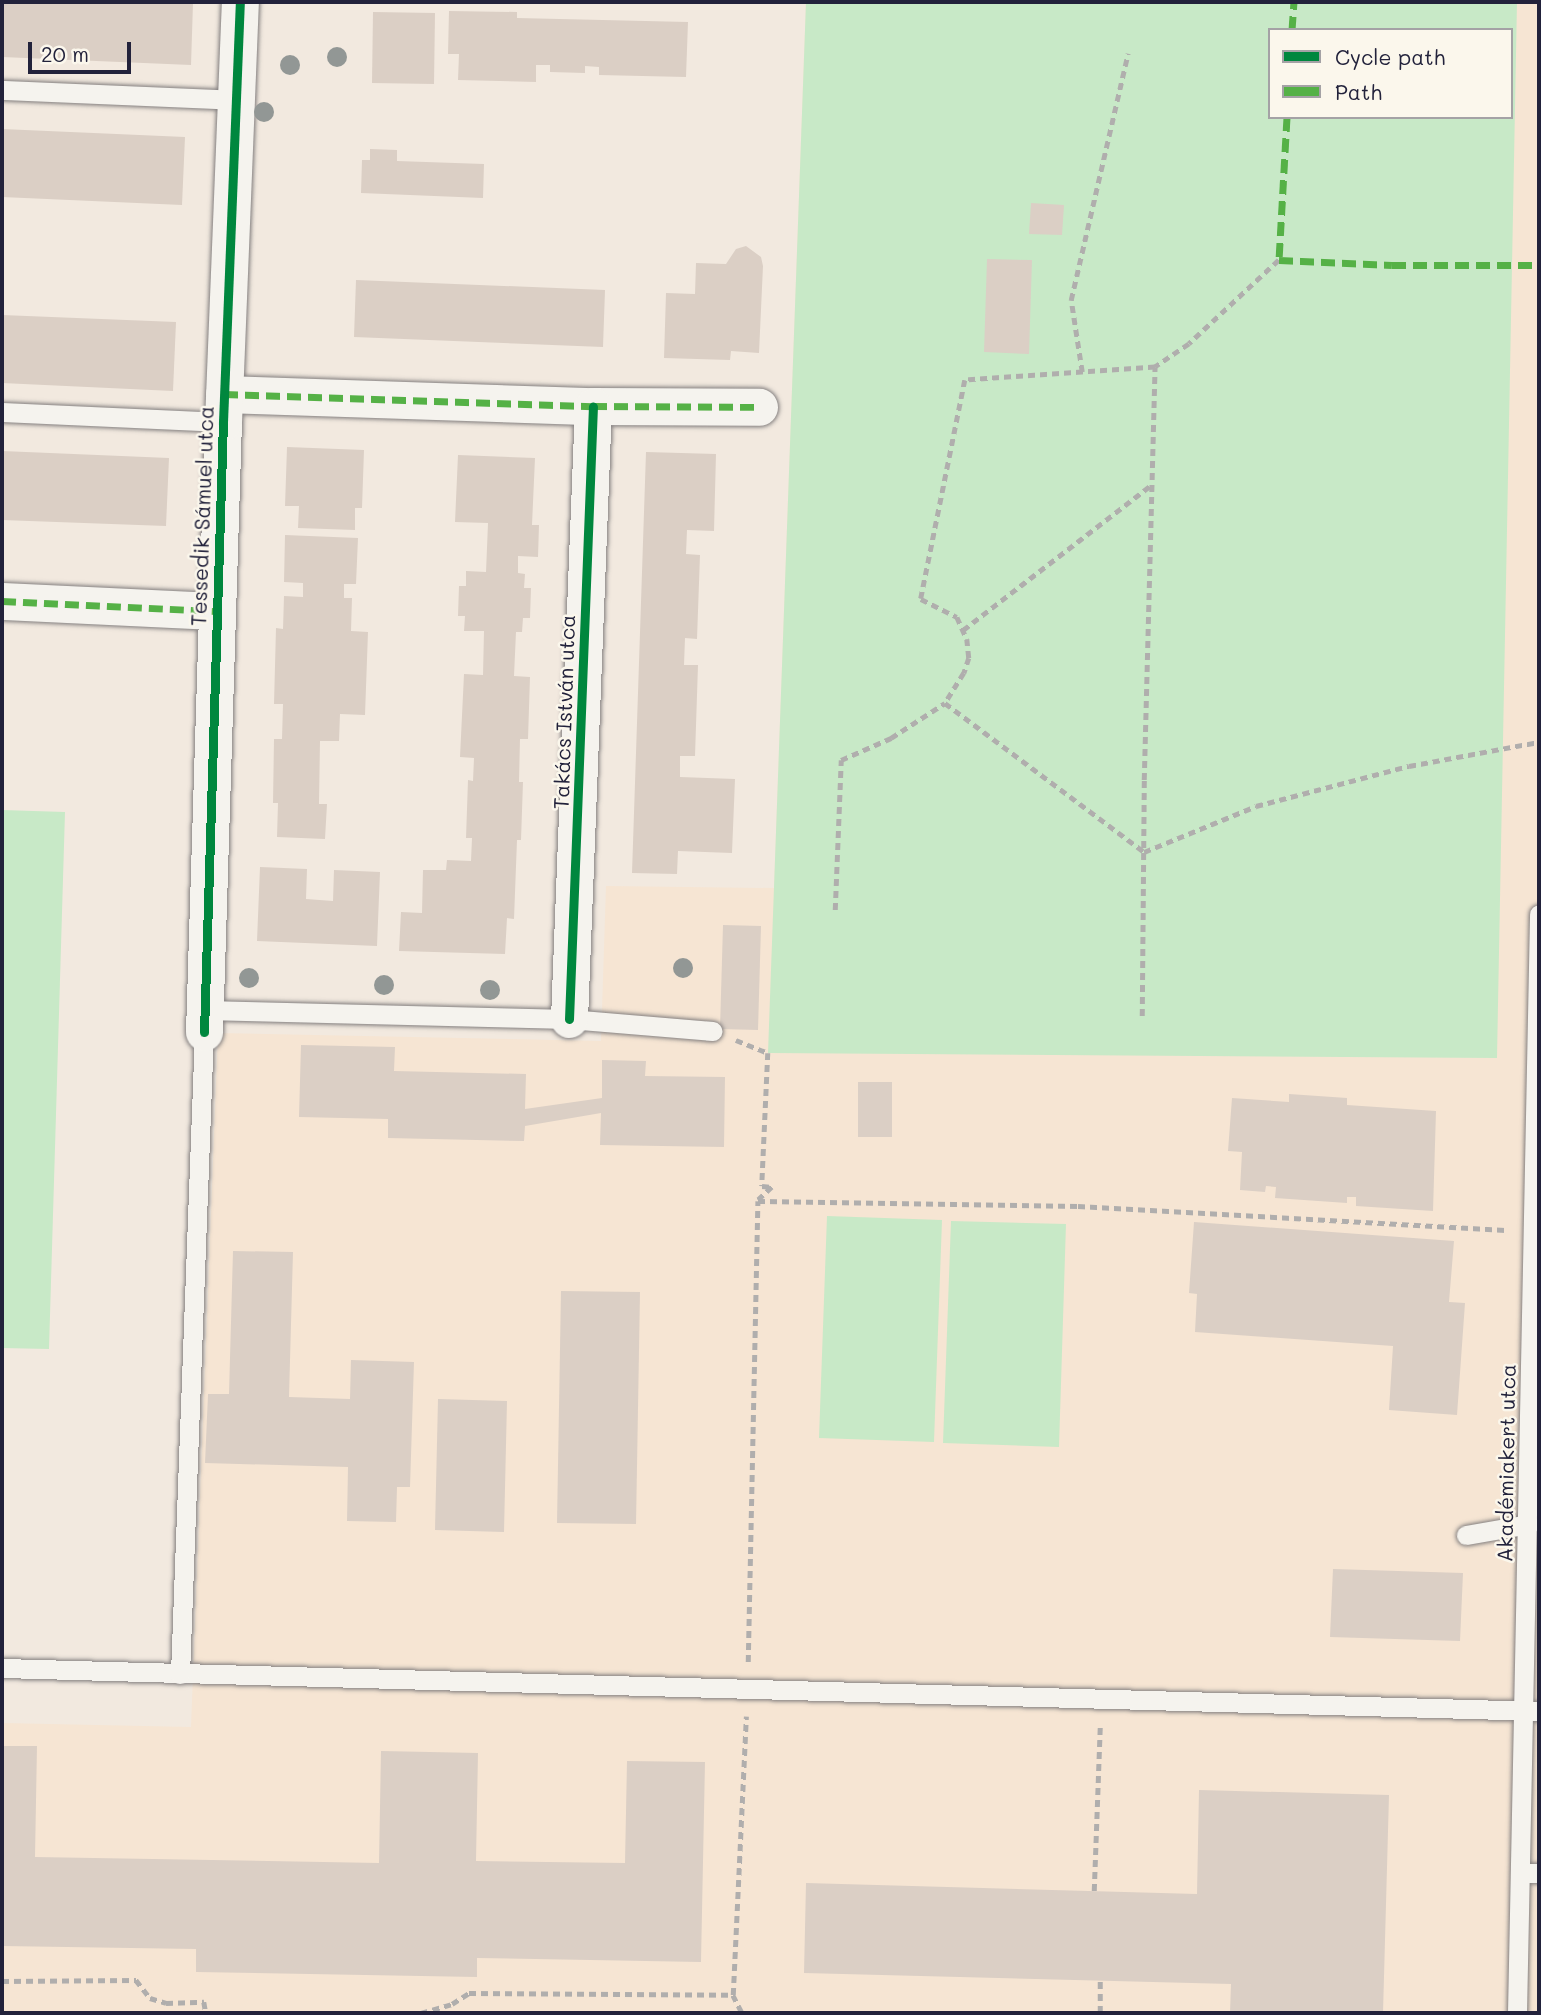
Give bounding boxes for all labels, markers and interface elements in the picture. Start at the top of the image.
scale bar [32,28,135,72]
legend [1268,28,1513,119]
text: 20 m [41,40,89,67]
text: Cycle path [1335,43,1445,70]
text: Path [1335,78,1382,105]
street label: Tessedik Sámuel utca [186,406,218,626]
street label: Takács István utca [548,614,580,810]
street label: Akadémiakert utca [1492,1364,1520,1562]

